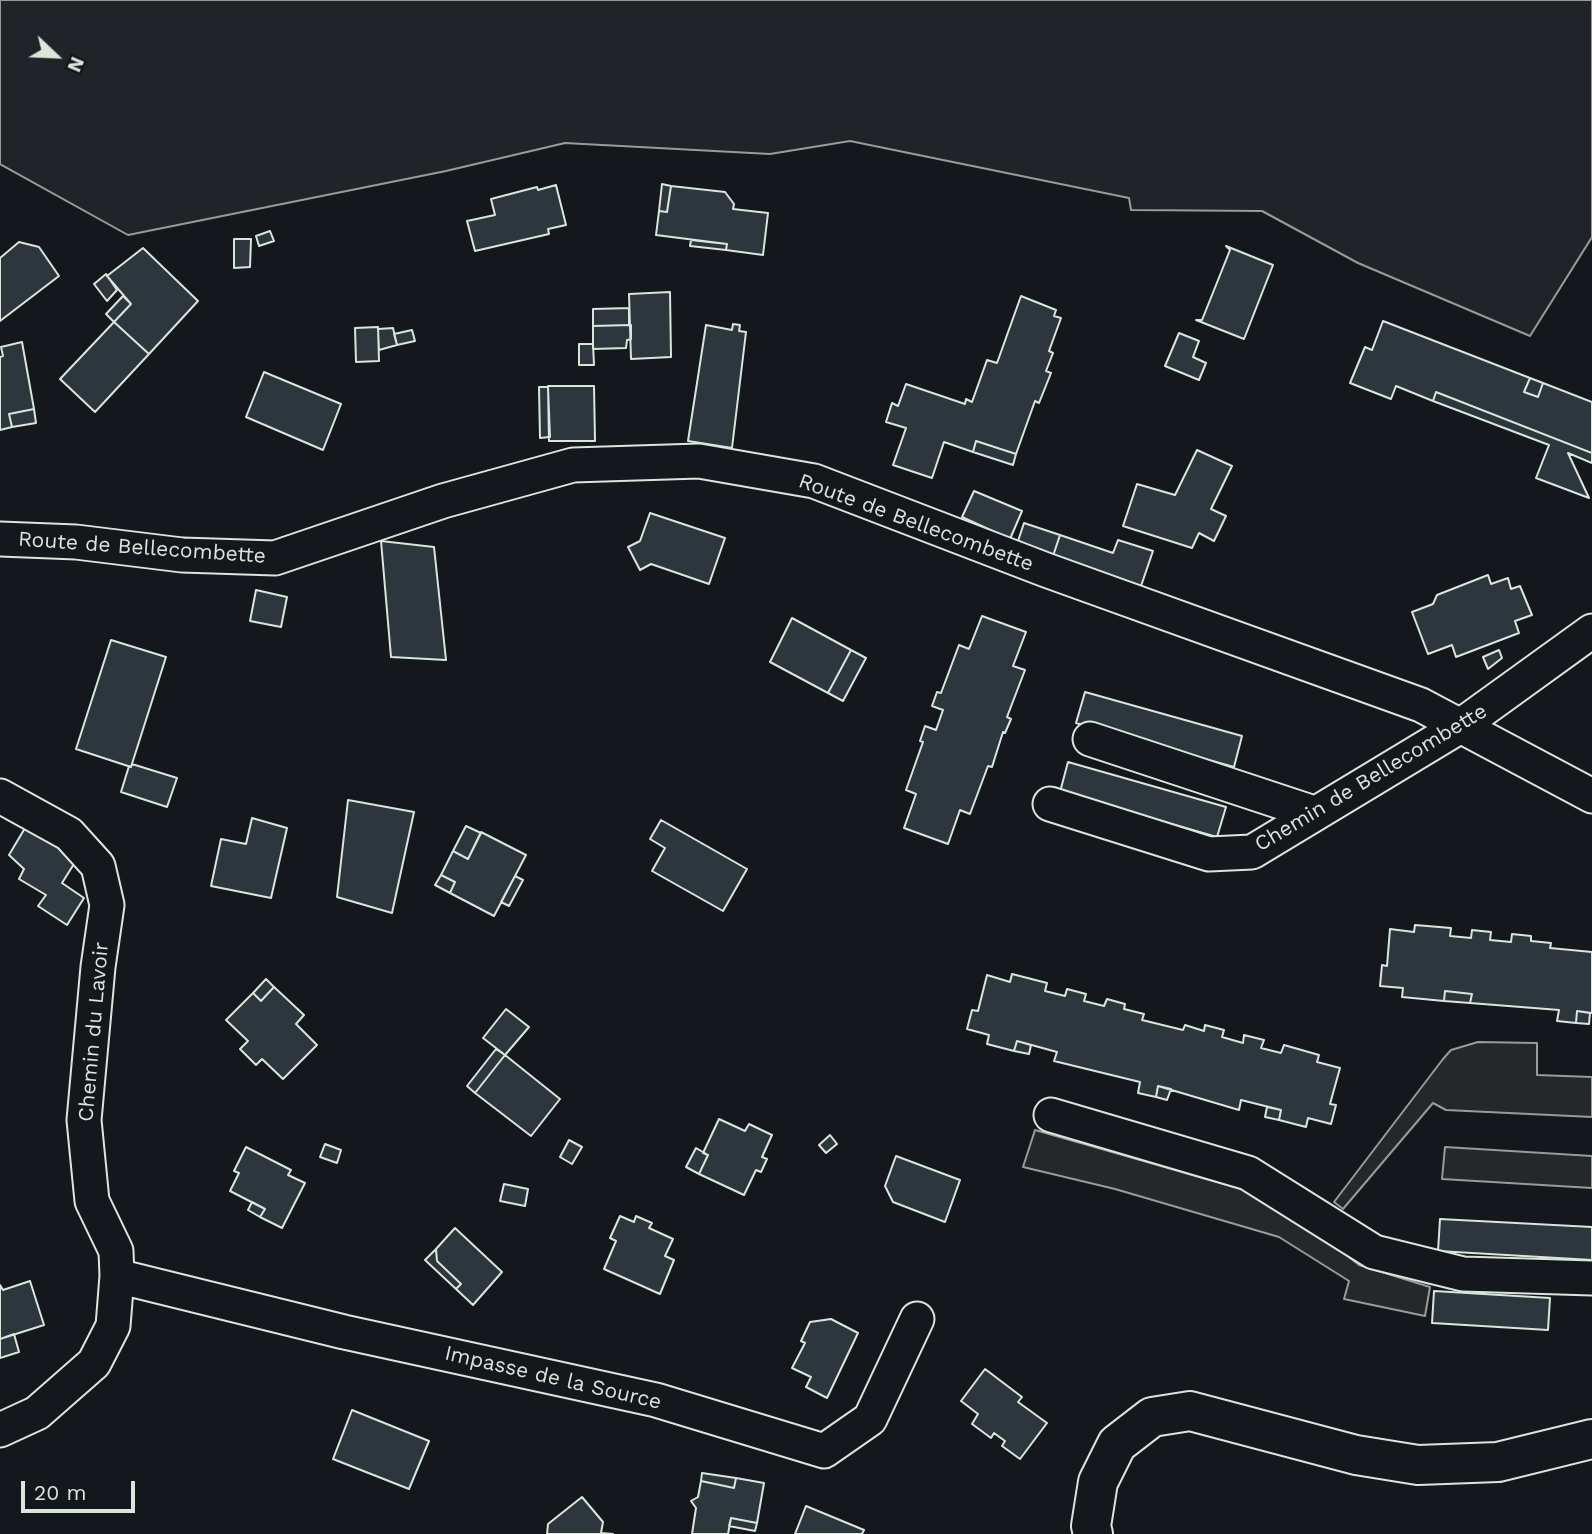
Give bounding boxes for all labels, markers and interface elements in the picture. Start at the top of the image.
north arrow [21,21,91,91]
text: N [62,53,89,75]
street label: Route de Bellecombette [795,469,1037,577]
street label: Route de Bellecombette [17,527,267,569]
street label: Chemin de Bellecombette [1250,699,1492,857]
street label: Chemin du Lavoir [74,941,114,1123]
street label: Impasse de la Source [442,1341,664,1415]
scale bar [24,1468,138,1512]
text: 20 m [34,1480,86,1505]

